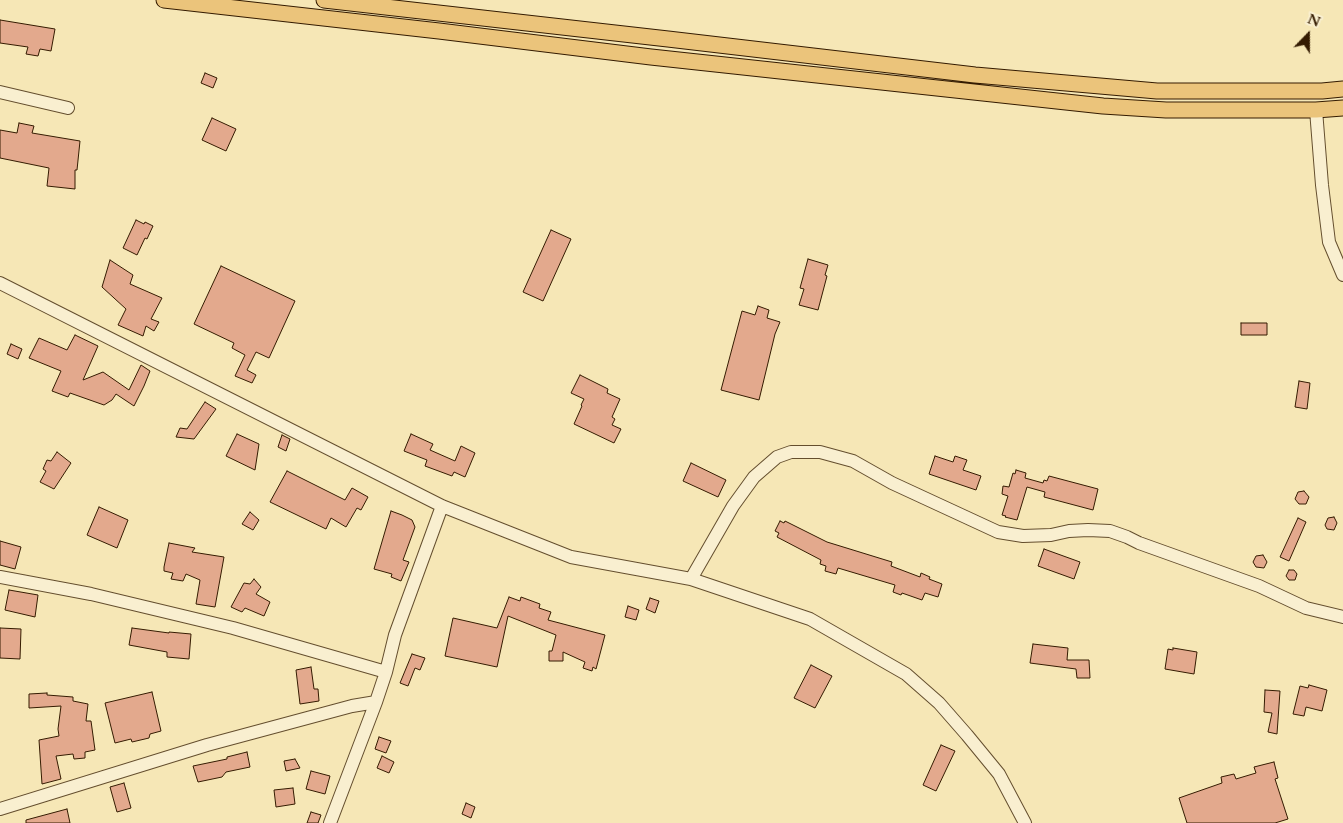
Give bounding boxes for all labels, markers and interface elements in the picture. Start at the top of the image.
north arrow [1283,10,1333,60]
text: N [1305,10,1323,32]

